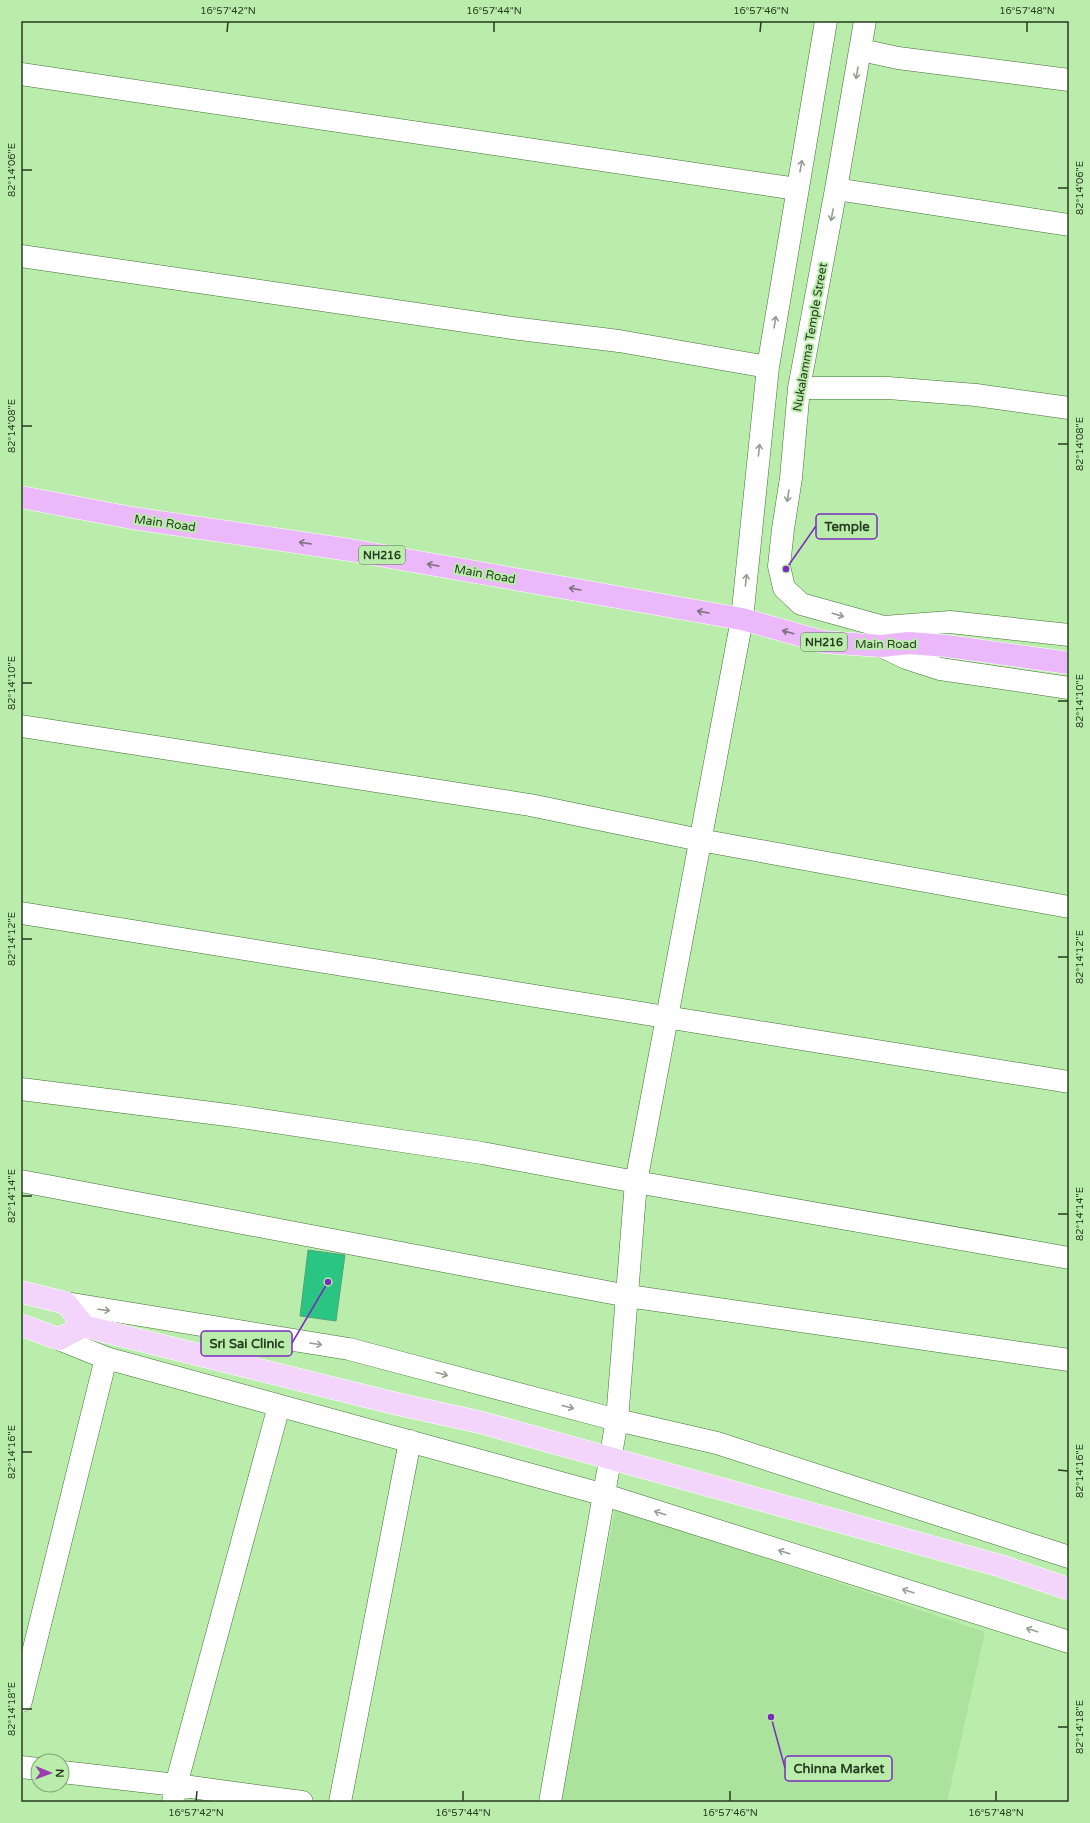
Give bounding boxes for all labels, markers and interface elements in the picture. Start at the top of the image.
text: 16°57'42"N [200,5,256,17]
text: 16°57'44"N [466,5,522,17]
text: 16°57'46"N [733,5,789,17]
text: 16°57'48"N [999,5,1055,17]
one-way arrow [853,66,861,79]
text: 82°14'06"E [6,143,18,197]
one-way arrow [797,160,805,173]
text: 82°14'06"E [1074,161,1086,215]
one-way arrow [827,208,835,221]
street label: Nukalamma Temple Street [790,261,830,412]
one-way arrow [771,315,779,328]
text: 82°14'08"E [6,399,18,453]
text: 82°14'08"E [1074,417,1086,471]
one-way arrow [755,444,763,457]
one-way arrow [784,489,792,502]
street label: Main Road [133,512,197,534]
callout: Temple [816,514,877,539]
text: Temple [823,519,870,535]
one-way arrow [299,539,312,547]
road number: NH216 [359,546,405,564]
one-way arrow [427,560,440,568]
street label: Main Road [453,562,517,586]
one-way arrow [742,574,749,587]
one-way arrow [569,585,582,593]
one-way arrow [697,608,710,616]
one-way arrow [832,612,845,619]
one-way arrow [782,627,795,635]
road number: NH216 [801,633,847,651]
street label: Main Road [855,637,917,651]
text: 82°14'10"E [6,656,18,710]
text: 82°14'10"E [1074,674,1086,728]
text: 82°14'12"E [6,912,18,966]
text: 82°14'12"E [1074,930,1086,984]
text: 82°14'14"E [6,1169,18,1223]
text: 82°14'14"E [1074,1187,1086,1241]
one-way arrow [98,1306,111,1314]
callout: Sri Sai Clinic [201,1331,292,1356]
text: Sri Sai Clinic [209,1336,285,1352]
one-way arrow [309,1340,322,1348]
one-way arrow [435,1371,448,1378]
one-way arrow [561,1404,574,1411]
text: 82°14'16"E [6,1425,18,1479]
text: 82°14'16"E [1074,1444,1086,1498]
one-way arrow [654,1508,666,1516]
one-way arrow [778,1548,791,1555]
one-way arrow [902,1587,915,1594]
one-way arrow [1025,1626,1038,1633]
text: 82°14'18"E [6,1682,18,1736]
text: 82°14'18"E [1074,1700,1086,1754]
north arrow [30,1753,70,1793]
callout: Chinna Market [785,1756,892,1781]
text: Chinna Market [794,1761,884,1777]
text: N [53,1769,66,1778]
text: 16°57'42"N [168,1807,224,1819]
text: 16°57'44"N [435,1807,491,1819]
text: 16°57'46"N [702,1807,758,1819]
text: 16°57'48"N [968,1807,1024,1819]

